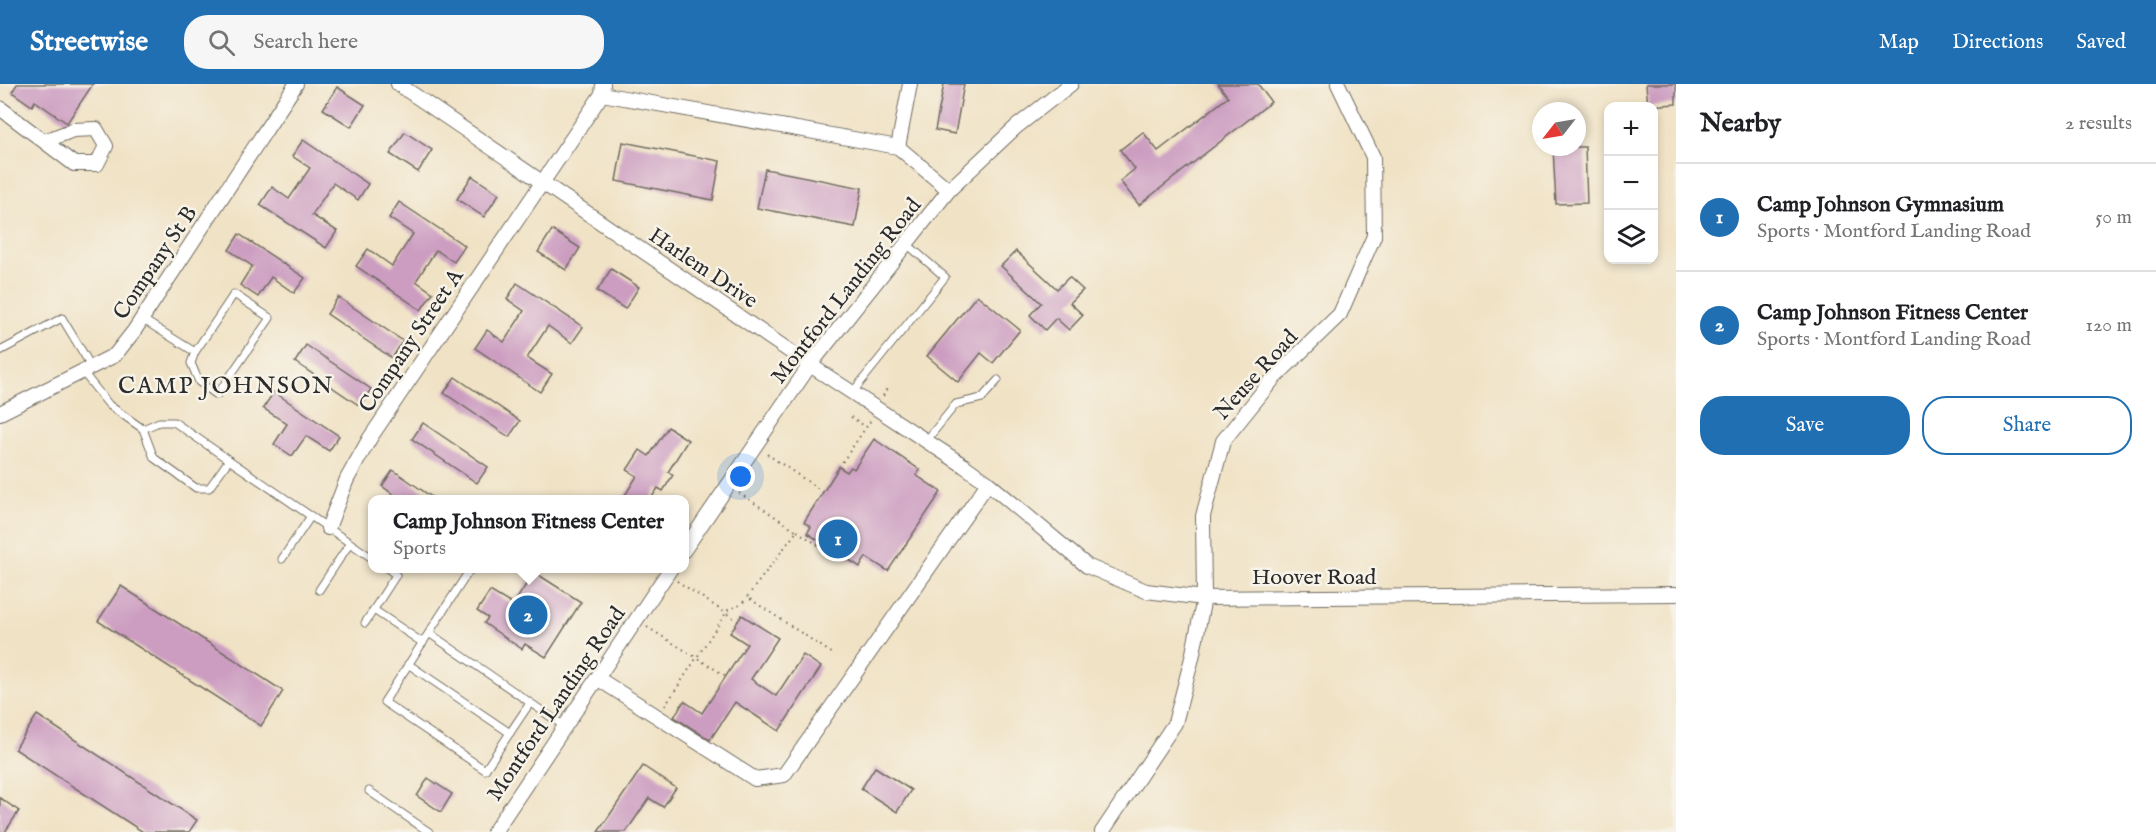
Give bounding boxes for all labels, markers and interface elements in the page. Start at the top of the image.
search box [184,15,604,69]
text: Streetwise [30,25,148,60]
icon: search [205,26,238,59]
text: Search here [253,28,358,56]
text: Map [1879,29,1919,56]
text: Directions [1952,29,2043,56]
text: Saved [2076,29,2126,56]
north arrow [1532,102,1586,156]
map controls [1604,102,1658,264]
button: + [1604,102,1658,156]
text: Nearby [1700,107,1781,140]
text: 2 results [2065,111,2132,136]
button: − [1604,156,1658,210]
text: Camp Johnson Gymnasium [1757,191,2004,219]
street label: Montford Landing Road [765,192,928,390]
street label: Company St B [107,201,204,325]
text: 1 [1716,205,1723,230]
text: 50 m [2095,205,2132,230]
button: layers [1604,210,1658,264]
text: Sports · Montford Landing Road [1757,219,2031,244]
street label: Harlem Drive [643,222,763,315]
street label: Company Street A [353,263,471,418]
text: Camp Johnson Fitness Center [1757,299,2028,327]
text: 2 [1715,313,1724,338]
text: 120 m [2086,313,2132,338]
street label: Neuse Road [1209,324,1305,426]
text: Sports · Montford Landing Road [1757,327,2031,352]
district label: CAMP JOHNSON [118,371,334,402]
button: Save [1700,396,1910,455]
button: Share [1922,396,2132,455]
your location [726,462,755,491]
popup [368,495,689,573]
text: Camp Johnson Fitness Center [393,508,664,536]
pin: 1 [818,516,858,562]
text: Sports [393,536,446,561]
street label: Hoover Road [1252,564,1376,592]
pin: 2 [508,592,548,638]
street label: Montford Landing Road [481,601,632,807]

